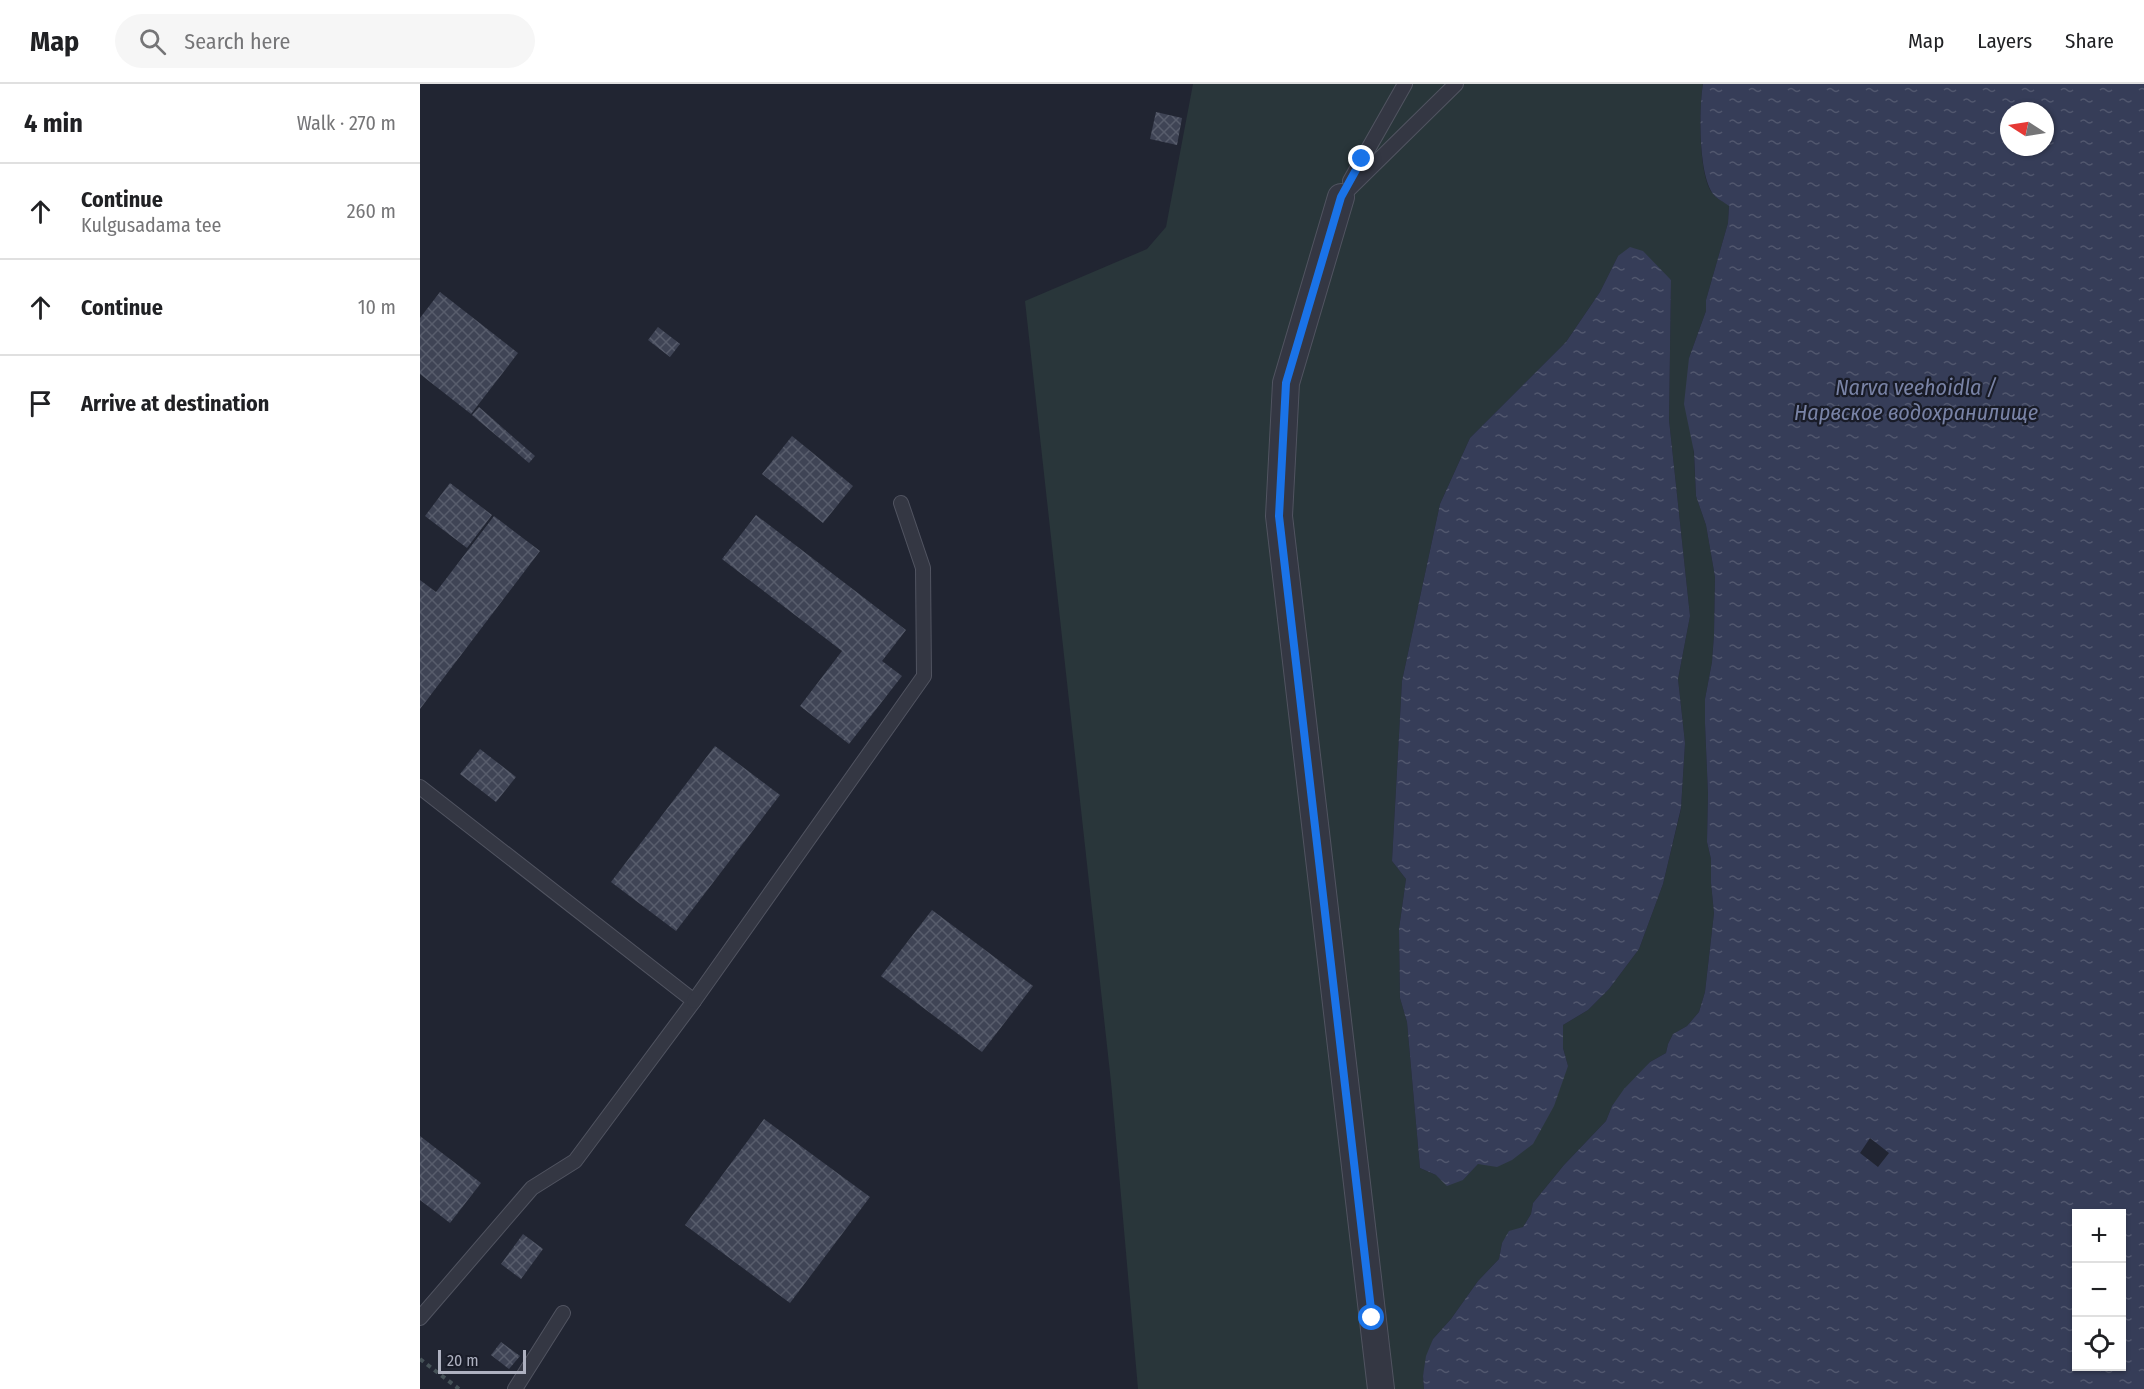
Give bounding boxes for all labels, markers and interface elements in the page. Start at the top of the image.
search box [115,14,535,68]
text: Map [30,25,79,58]
icon: search [136,25,169,58]
text: Search here [184,28,290,55]
text: Map [1908,28,1944,54]
text: Layers [1977,28,2032,54]
text: Share [2065,28,2114,54]
north arrow [2000,102,2054,156]
text: 4 min [24,108,83,139]
text: Walk · 270 m [297,111,396,135]
route end [1348,145,1374,171]
text: Continue [81,186,163,213]
icon: ahead [24,195,57,228]
text: 260 m [347,199,396,223]
text: Kulgusadama tee [81,213,221,237]
icon: ahead [24,291,57,324]
text: Continue [81,294,163,321]
text: 10 m [358,295,396,319]
water label: Narva veehoidla / Нарвское водохранилище [1794,374,2038,426]
icon: arrive [24,387,57,420]
text: Arrive at destination [81,390,269,417]
map controls [2072,1209,2126,1371]
button: + [2072,1209,2126,1263]
button: − [2072,1263,2126,1317]
route start [1358,1304,1384,1330]
button: locate [2072,1317,2126,1371]
scale bar [438,1347,526,1374]
text: 20 m [447,1351,478,1370]

